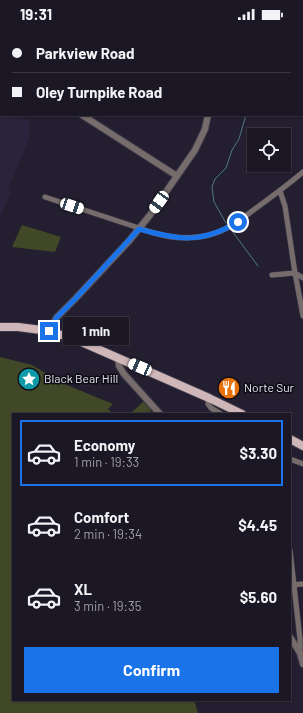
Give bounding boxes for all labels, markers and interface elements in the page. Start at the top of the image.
text: 19:31 [20,5,52,23]
text: Parkview Road [36,44,135,62]
text: Oley Turnpike Road [36,83,162,101]
map controls [247,128,291,172]
button: locate [247,128,291,172]
car [147,189,171,215]
car [59,197,85,215]
route start [229,213,247,231]
callout: 1 min [63,317,129,345]
route end [40,322,58,340]
text: 1 min [82,323,110,339]
car [127,357,153,377]
place icon: Black Bear Hill [16,366,42,392]
place label: Black Bear Hill [44,371,118,385]
restaurant icon: Norte Sur [216,375,242,401]
place label: Norte Sur [244,380,295,394]
icon: car [26,435,62,471]
text: Economy [74,436,135,454]
text: $3.30 [240,444,277,462]
text: 1 min · 19:33 [74,454,139,470]
icon: car [26,507,62,543]
text: Comfort [74,508,129,526]
text: $4.45 [238,516,277,534]
text: 2 min · 19:34 [74,526,142,542]
icon: car [26,579,62,615]
text: XL [74,580,92,598]
text: $5.60 [240,588,277,606]
text: 3 min · 19:35 [74,598,141,614]
button: Confirm [24,647,279,693]

